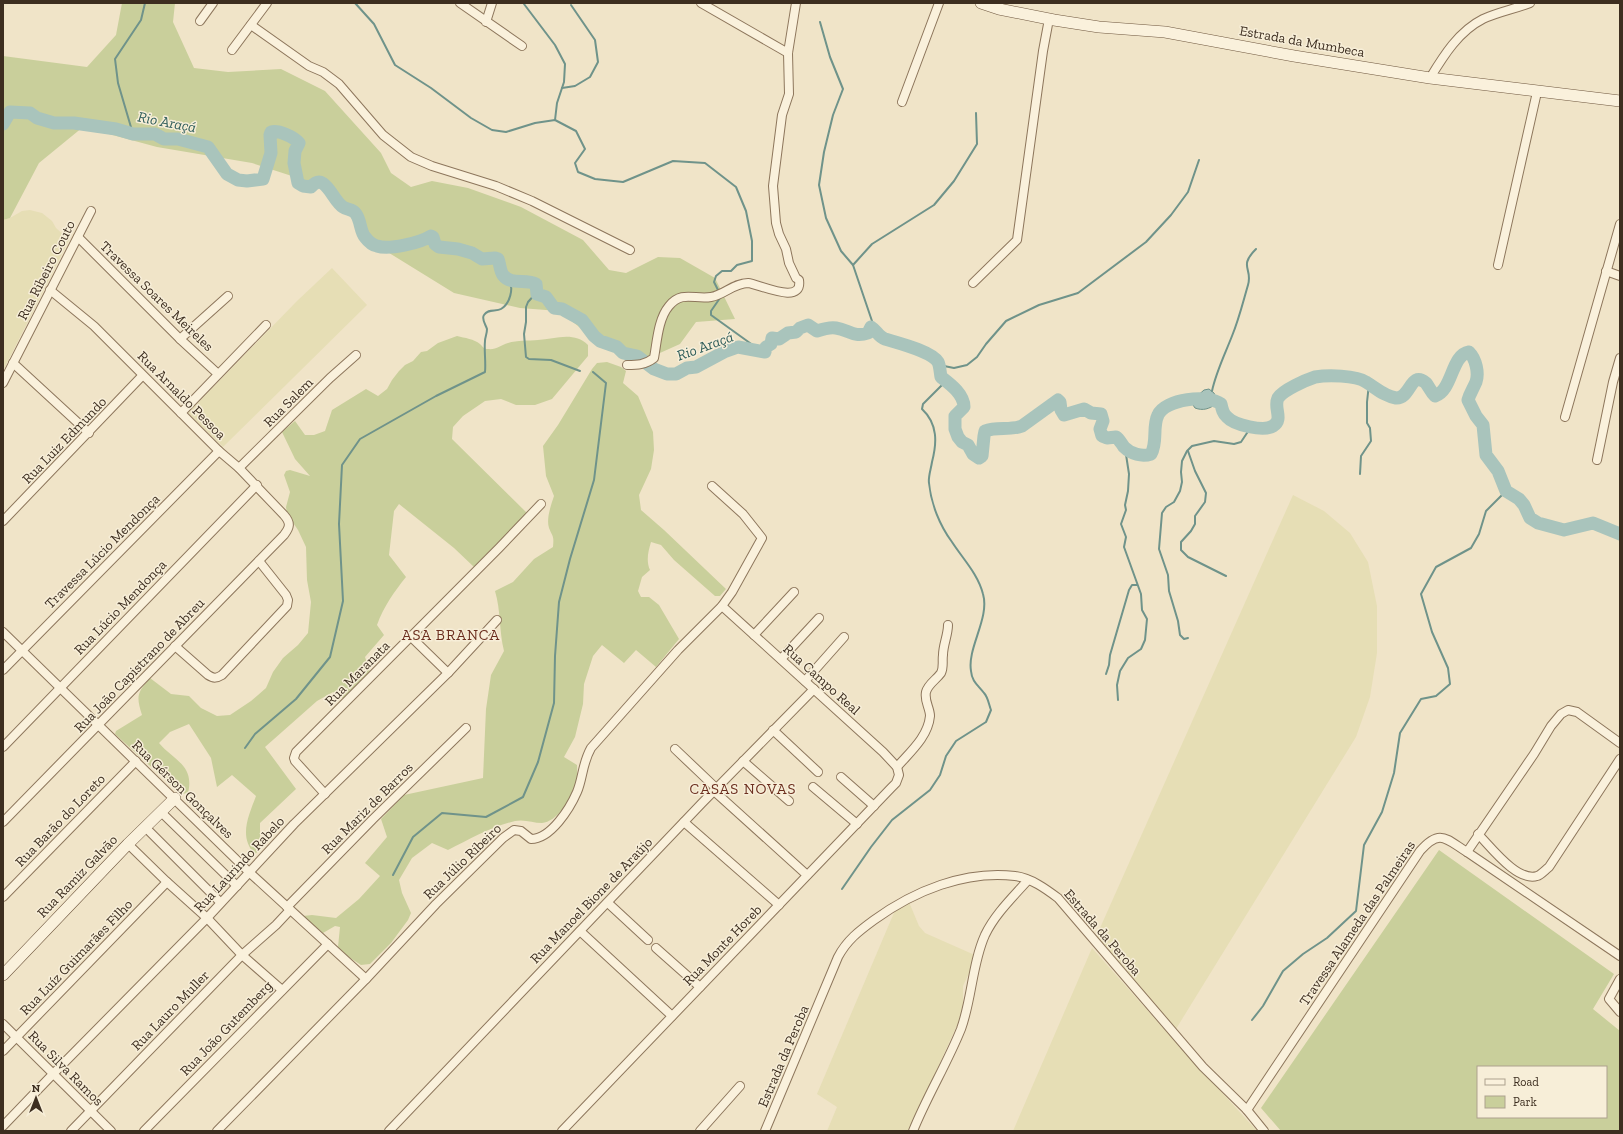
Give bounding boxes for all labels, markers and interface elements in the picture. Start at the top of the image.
street label: Estrada da Mumbeca [1238,22,1366,61]
water label: Rio Araçá [136,108,198,136]
street label: Rua Ribeiro Couto [14,218,79,323]
street label: Travessa Soares Meireles [96,238,217,355]
water label: Rio Araçá [674,327,736,365]
street label: Rua Arnaldo Pessoa [134,348,230,443]
street label: Rua Salem [260,374,317,431]
street label: Rua Luiz Edmundo [19,393,110,487]
street label: Travessa Lúcio Mendonça [41,490,163,612]
street label: Rua Lúcio Mendonça [71,556,170,658]
street label: Rua João Capistrano de Abreu [71,595,208,736]
district label: ASA BRANCA [402,626,500,644]
street label: Rua Maranata [321,637,394,709]
street label: Rua Campo Real [780,640,864,719]
street label: Rua Gérson Gonçalves [128,737,237,842]
street label: Rua Mariz de Barros [318,759,417,858]
street label: Rua Barão do Loreto [12,770,109,870]
district label: CASAS NOVAS [689,780,797,798]
street label: Rua Laurindo Rabelo [191,813,288,916]
street label: Rua Júlio Ribeiro [420,820,505,903]
street label: Rua Ramiz Galvão [34,831,121,921]
street label: Rua Manoel Bione de Araújo [527,834,656,967]
street label: Travessa Alameda das Palmeiras [1296,838,1419,1009]
street label: Estrada da Peroba [1060,886,1145,979]
street label: Rua Luíz Guimarães Filho [17,896,136,1019]
street label: Rua Monte Horeb [679,901,765,989]
street label: Rua Lauro Muller [128,967,213,1054]
street label: Rua João Gutemberg [177,977,276,1079]
street label: Estrada da Peroba [754,1002,813,1110]
street label: Rua Silva Ramos [25,1027,107,1109]
legend [1477,1066,1607,1118]
text: Road [1513,1075,1539,1089]
north arrow [16,1078,56,1118]
text: N [32,1082,41,1095]
text: Park [1513,1095,1538,1109]

